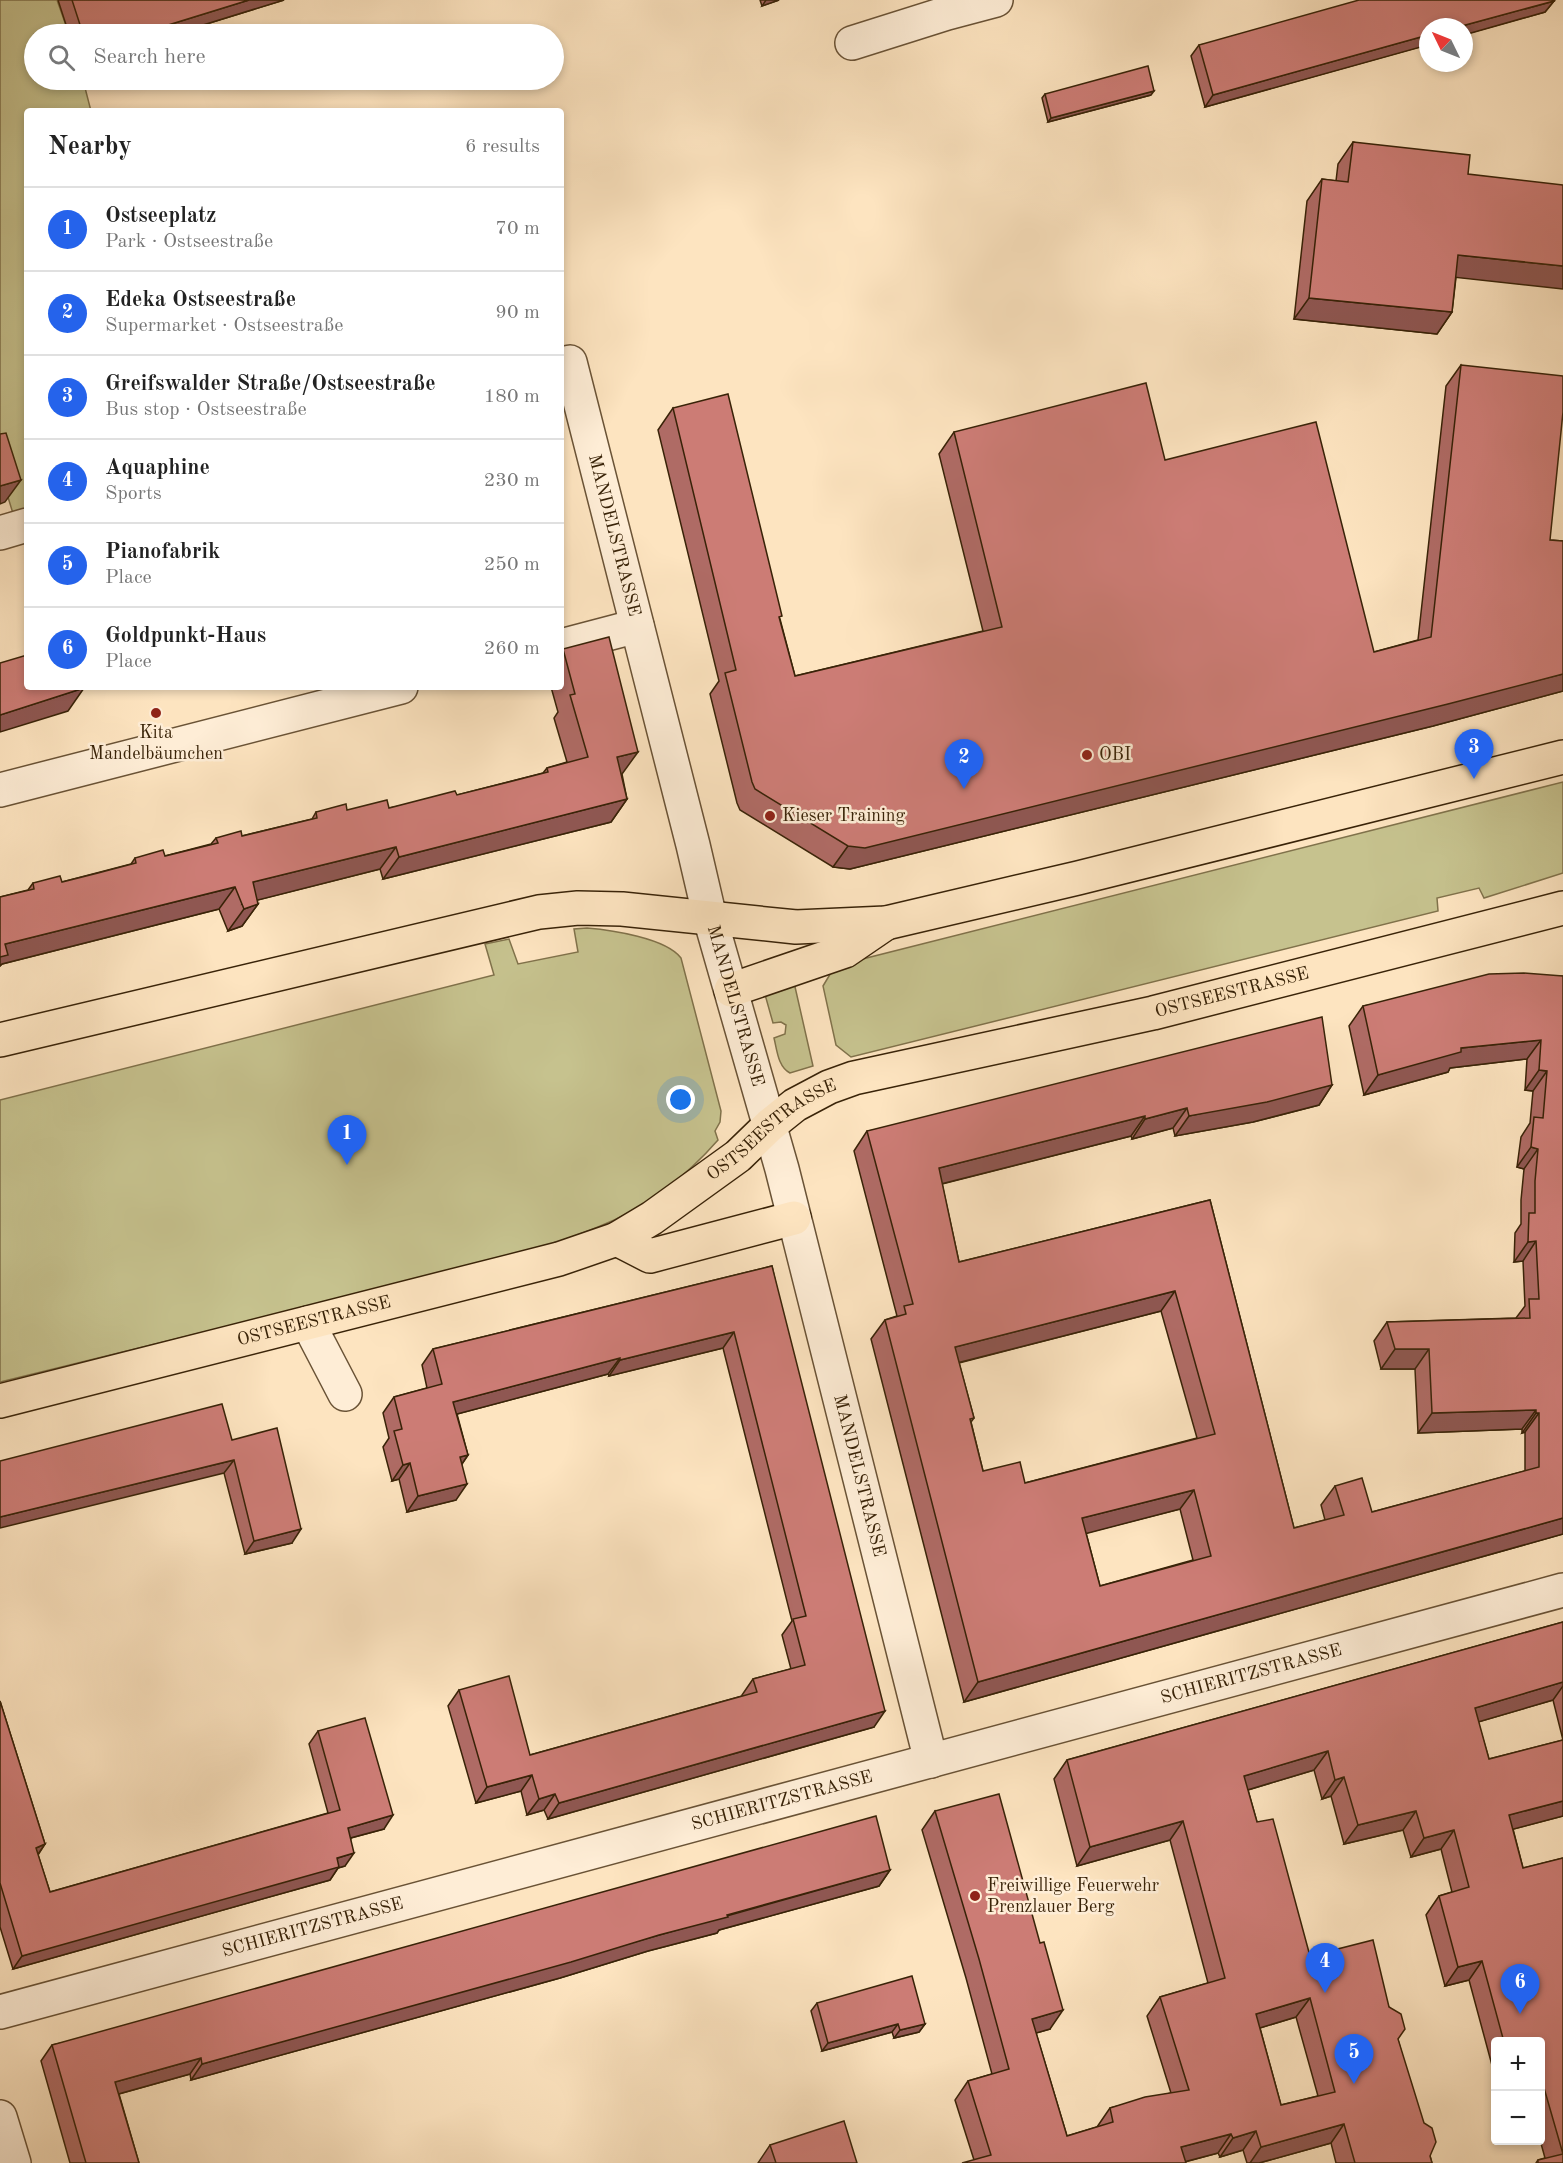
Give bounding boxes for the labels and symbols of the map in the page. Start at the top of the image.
north arrow [1419,18,1473,72]
street label: MANDELSTRASSE [585,452,643,618]
marker: Kita Mandelbäumchen [149,706,163,720]
place label: Kita Mandelbäumchen [89,724,223,763]
pin: 3 [1454,730,1494,779]
pin: 2 [944,740,984,789]
place label: OBI [1099,746,1131,764]
marker: OBI [1080,748,1094,762]
place label: Kieser Training [782,807,906,825]
marker: Kieser Training [763,809,777,823]
street label: MANDELSTRASSE [704,923,767,1088]
street label: OSTSEESTRASSE [1153,964,1311,1021]
street label: OSTSEESTRASSE [704,1076,839,1184]
your location [666,1085,695,1114]
pin: 1 [328,1116,366,1165]
street label: OSTSEESTRASSE [235,1293,393,1349]
street label: MANDELSTRASSE [830,1393,888,1559]
street label: SCHIERITZSTRASSE [1159,1641,1344,1707]
street label: SCHIERITZSTRASSE [689,1768,875,1834]
place label: Freiwillige Feuerwehr Prenzlauer Berg [987,1877,1160,1916]
marker: Freiwillige Feuerwehr Prenzlauer Berg [968,1889,982,1903]
street label: SCHIERITZSTRASSE [220,1894,405,1961]
pin: 4 [1306,1944,1344,1993]
pin: 6 [1500,1964,1540,2014]
pin: 5 [1334,2034,1374,2084]

